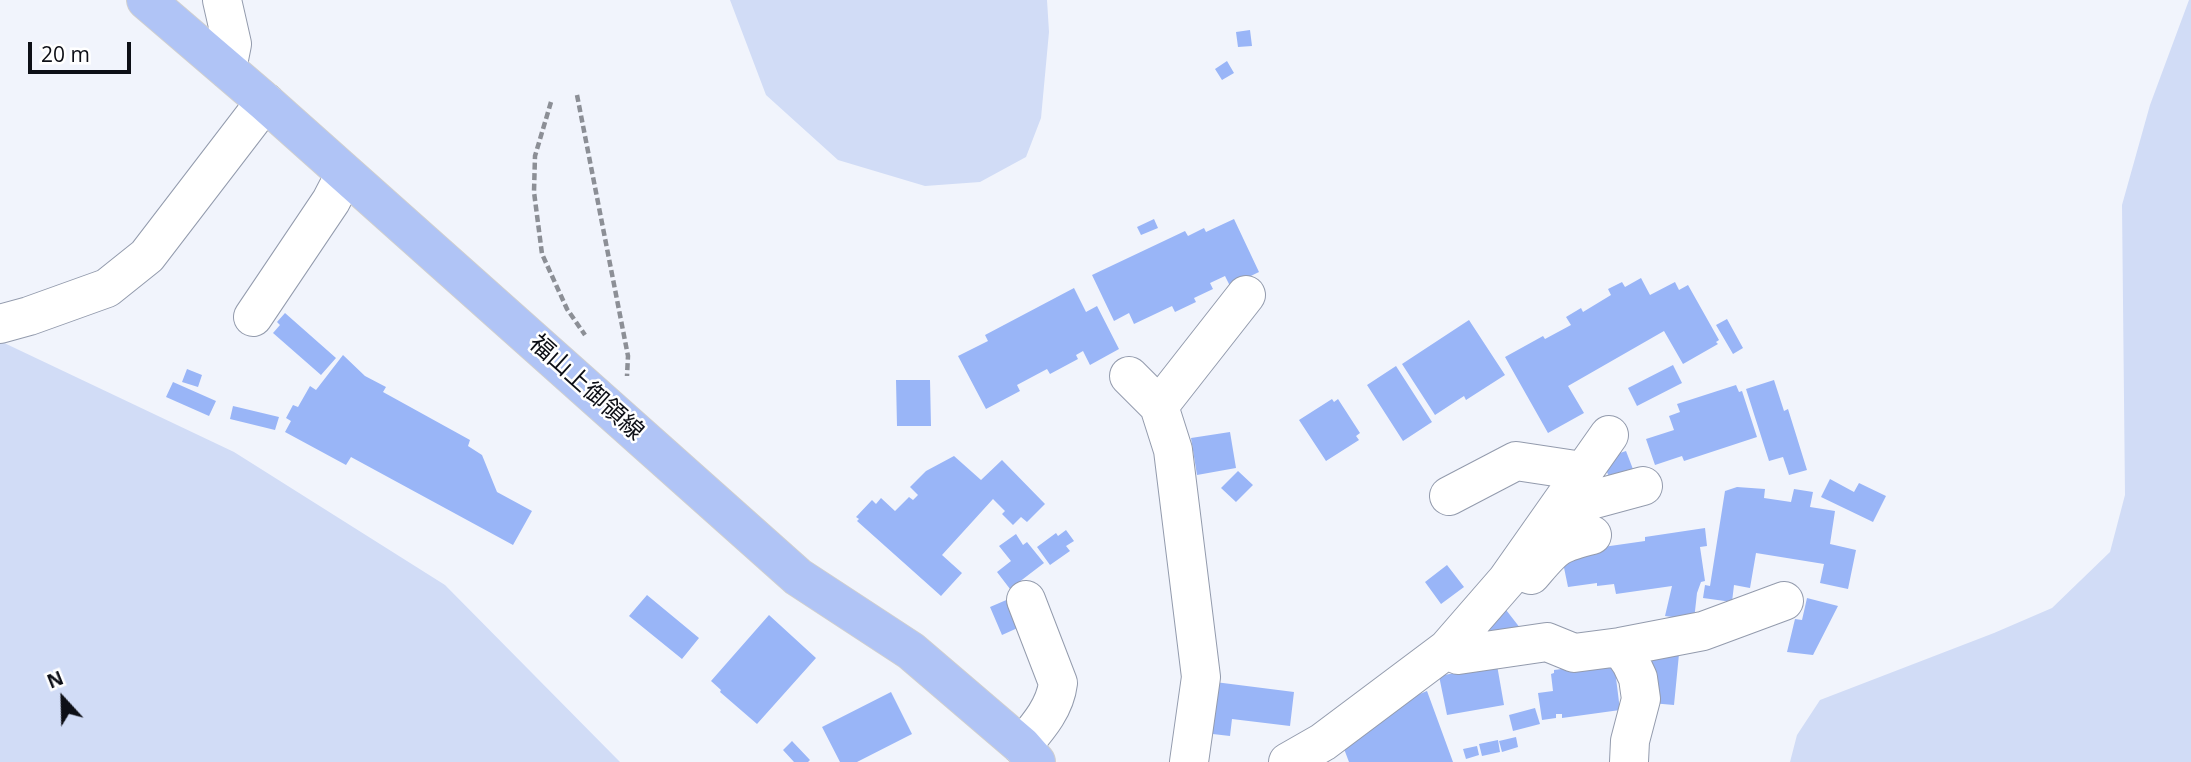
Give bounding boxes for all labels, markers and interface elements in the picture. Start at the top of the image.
scale bar [32,28,135,72]
text: 20 m [41,40,90,68]
street label: 福山上御領線 [523,329,649,447]
north arrow [28,664,98,734]
text: N [43,665,67,694]

